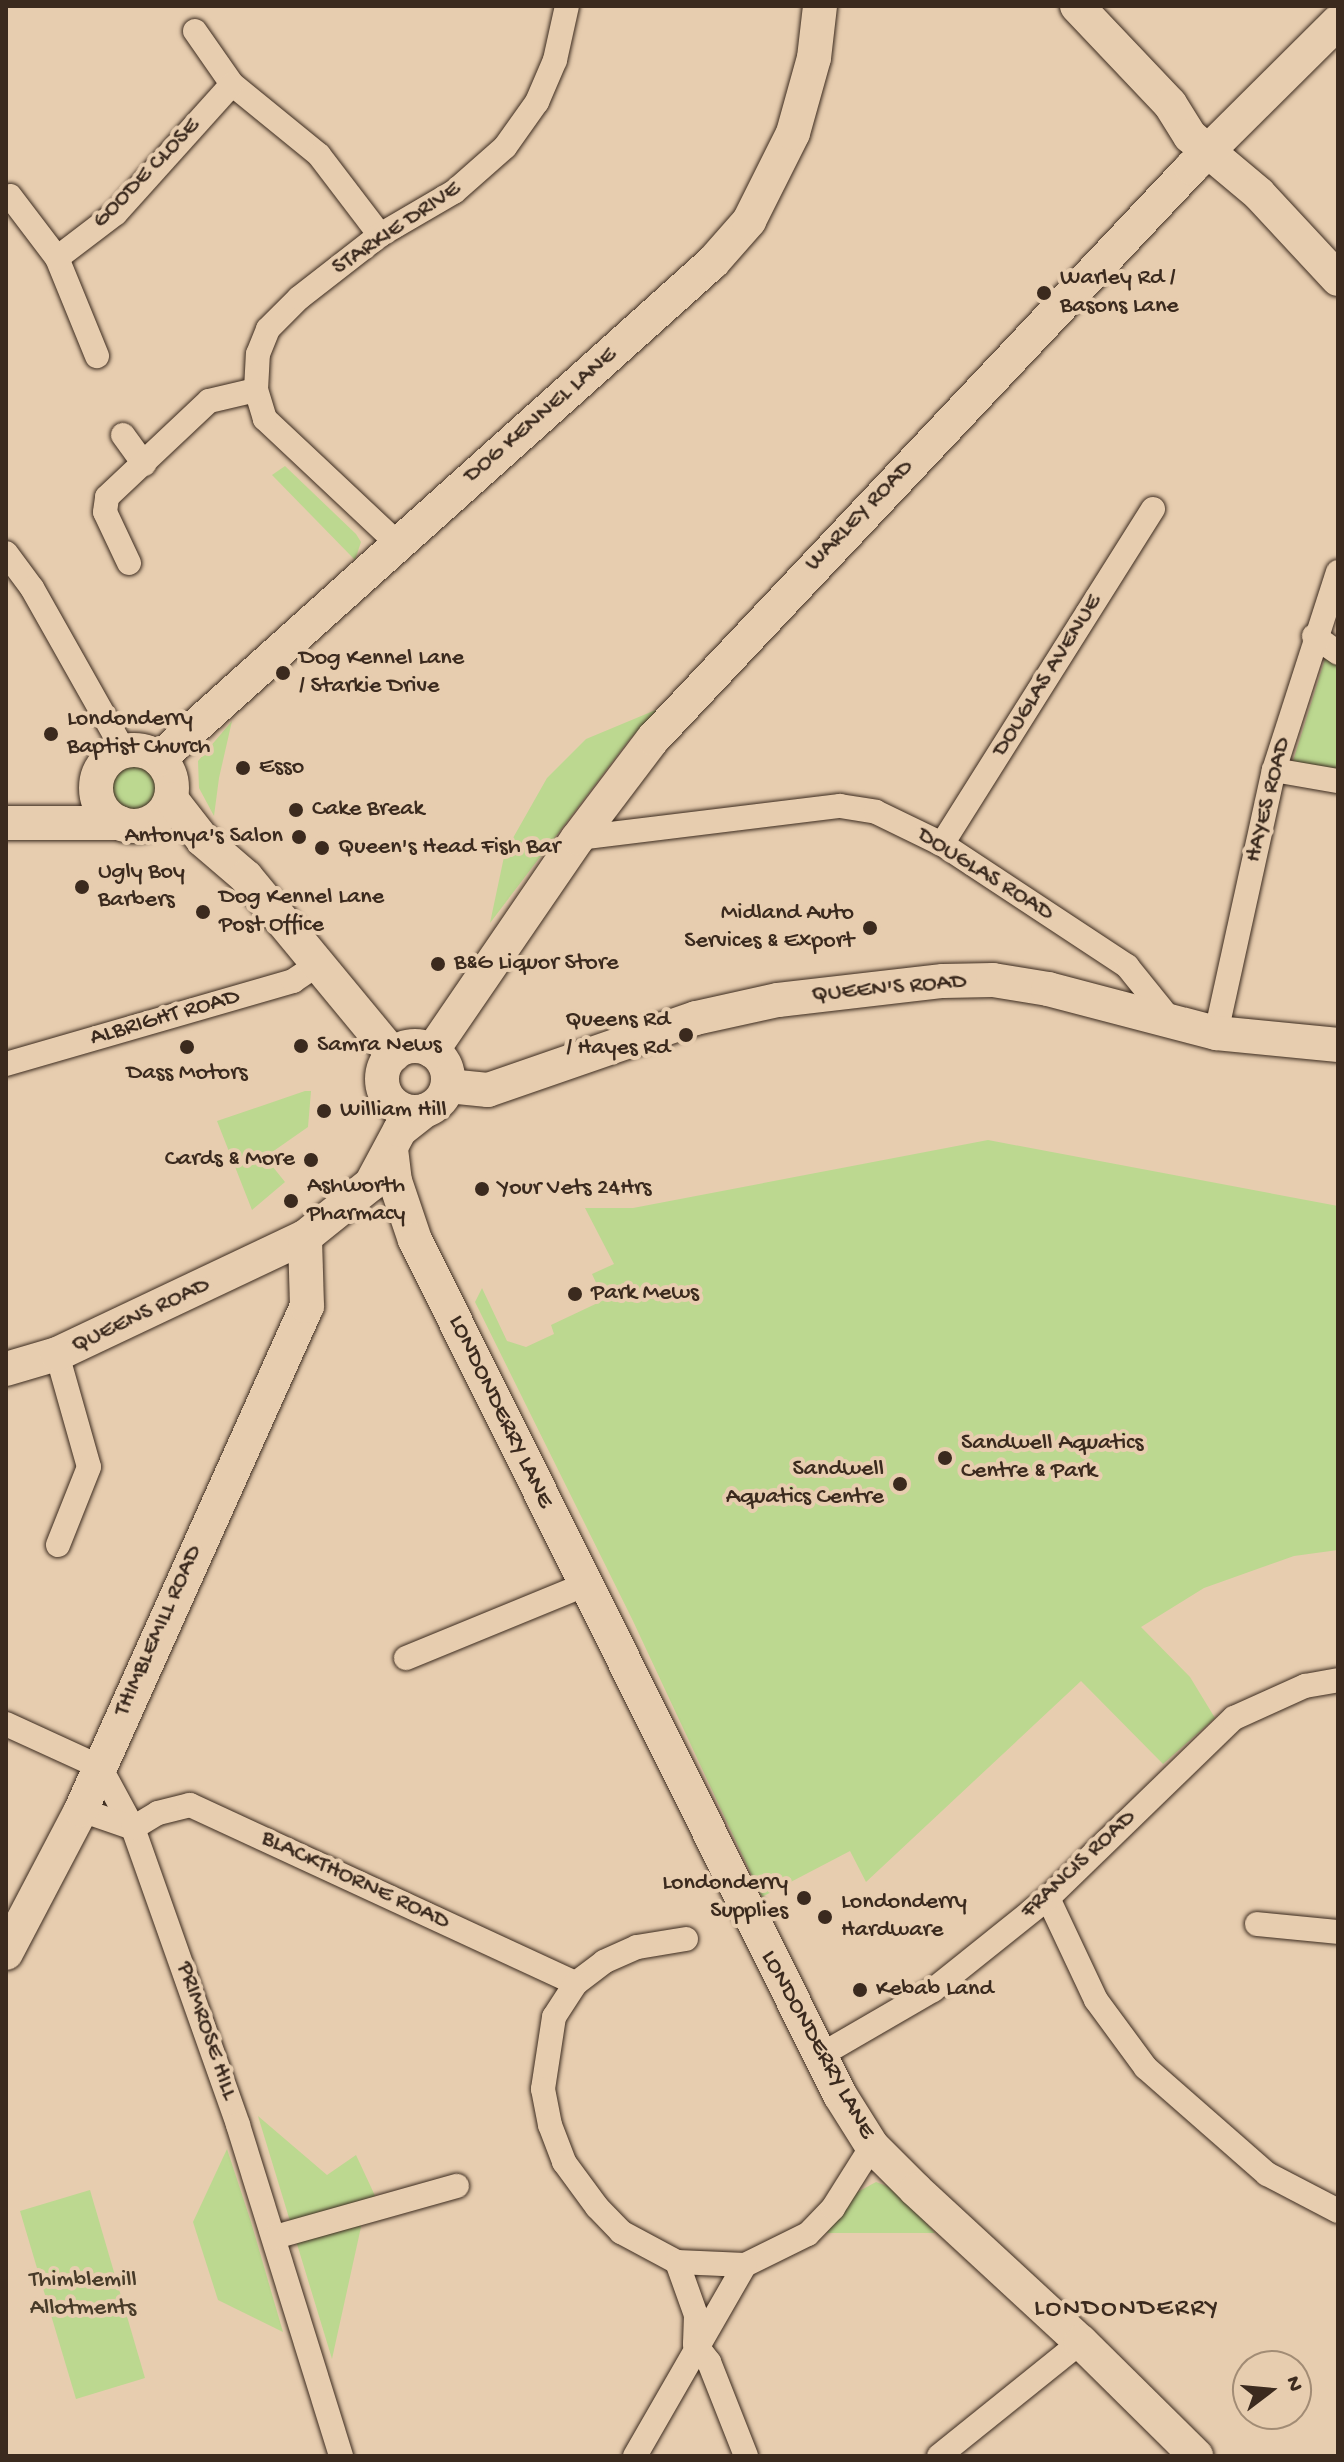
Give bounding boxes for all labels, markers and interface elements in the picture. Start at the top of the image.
street label: GOODE CLOSE [87,113,207,235]
street label: STARKIE DRIVE [327,175,467,283]
place label: Warley Rd / Basons Lane [1060,265,1179,321]
marker: Warley Rd / Basons Lane [1035,284,1053,302]
street label: DOG KENNEL LANE [459,342,623,490]
street label: WARLEY ROAD [799,454,921,578]
street label: DOUGLAS AVENUE [987,590,1109,762]
place label: Dog Kennel Lane / Starkie Drive [299,645,464,701]
marker: Dog Kennel Lane / Starkie Drive [274,664,292,682]
place label: Londonderry Baptist Church [67,706,210,762]
marker: Londonderry Baptist Church [42,725,60,743]
street label: HAYES ROAD [1240,735,1298,865]
place label: Esso [259,754,304,782]
marker: Esso [234,759,252,777]
place label: Cake Break [312,796,424,824]
marker: Cake Break [287,801,305,819]
street label: DOUGLAS ROAD [911,822,1059,928]
place label: Antonya's Salon [124,823,283,851]
marker: Antonya's Salon [290,828,308,846]
place label: Queen's Head Fish Bar [338,834,560,862]
marker: Queen's Head Fish Bar [313,839,331,857]
place label: Ugly Boy Barbers [98,859,185,915]
marker: Ugly Boy Barbers [73,878,91,896]
place label: Dog Kennel Lane Post Office [219,884,384,940]
place label: Midland Auto Services & Export [684,900,854,956]
marker: Dog Kennel Lane Post Office [194,903,212,921]
marker: Midland Auto Services & Export [861,919,879,937]
place label: B&G Liquor Store [454,950,619,978]
marker: B&G Liquor Store [429,955,447,973]
street label: QUEEN'S ROAD [810,968,968,1010]
street label: ALBRIGHT ROAD [87,983,243,1053]
place label: Queens Rd / Hayes Rd [565,1007,670,1063]
marker: Queens Rd / Hayes Rd [677,1026,695,1044]
place label: Samra News [317,1032,441,1060]
marker: Samra News [292,1037,310,1055]
marker: Dass Motors [178,1038,196,1056]
place label: Dass Motors [126,1060,248,1088]
place label: William Hill [340,1097,447,1125]
marker: William Hill [315,1102,333,1120]
place label: Cards & More [165,1146,295,1174]
marker: Cards & More [302,1151,320,1169]
place label: Ashworth Pharmacy [307,1173,405,1229]
place label: Your Vets 24Hrs [498,1175,651,1203]
marker: Your Vets 24Hrs [473,1180,491,1198]
marker: Ashworth Pharmacy [282,1192,300,1210]
street label: QUEENS ROAD [67,1271,215,1361]
place label: Park Mews [591,1280,699,1308]
marker: Park Mews [566,1285,584,1303]
street label: LONDONDERRY LANE [441,1311,559,1513]
place label: Sandwell Aquatics Centre & Park [961,1430,1143,1486]
marker: Sandwell Aquatics Centre & Park [936,1449,954,1467]
place label: Sandwell Aquatics Centre [726,1456,884,1512]
marker: Sandwell Aquatics Centre [891,1475,909,1493]
street label: THIMBLEMILL ROAD [108,1541,210,1721]
street label: FRANCIS ROAD [1015,1804,1143,1926]
street label: BLACKTHORNE ROAD [256,1825,454,1937]
place label: Londonderry Supplies [662,1870,788,1926]
marker: Londonderry Supplies [795,1889,813,1907]
place label: Londonderry Hardware [841,1889,967,1945]
marker: Londonderry Hardware [816,1908,834,1926]
street label: LONDONDERRY LANE [753,1946,881,2144]
street label: PRIMROSE HILL [169,1958,243,2104]
place label: Kebab Land [876,1976,994,2004]
marker: Kebab Land [851,1981,869,1999]
park label: Thimblemill Allotments [29,2267,137,2323]
district label: LONDONDERRY [1034,2294,1220,2326]
north arrow [1232,2350,1312,2430]
text: N [1279,2373,1308,2394]

